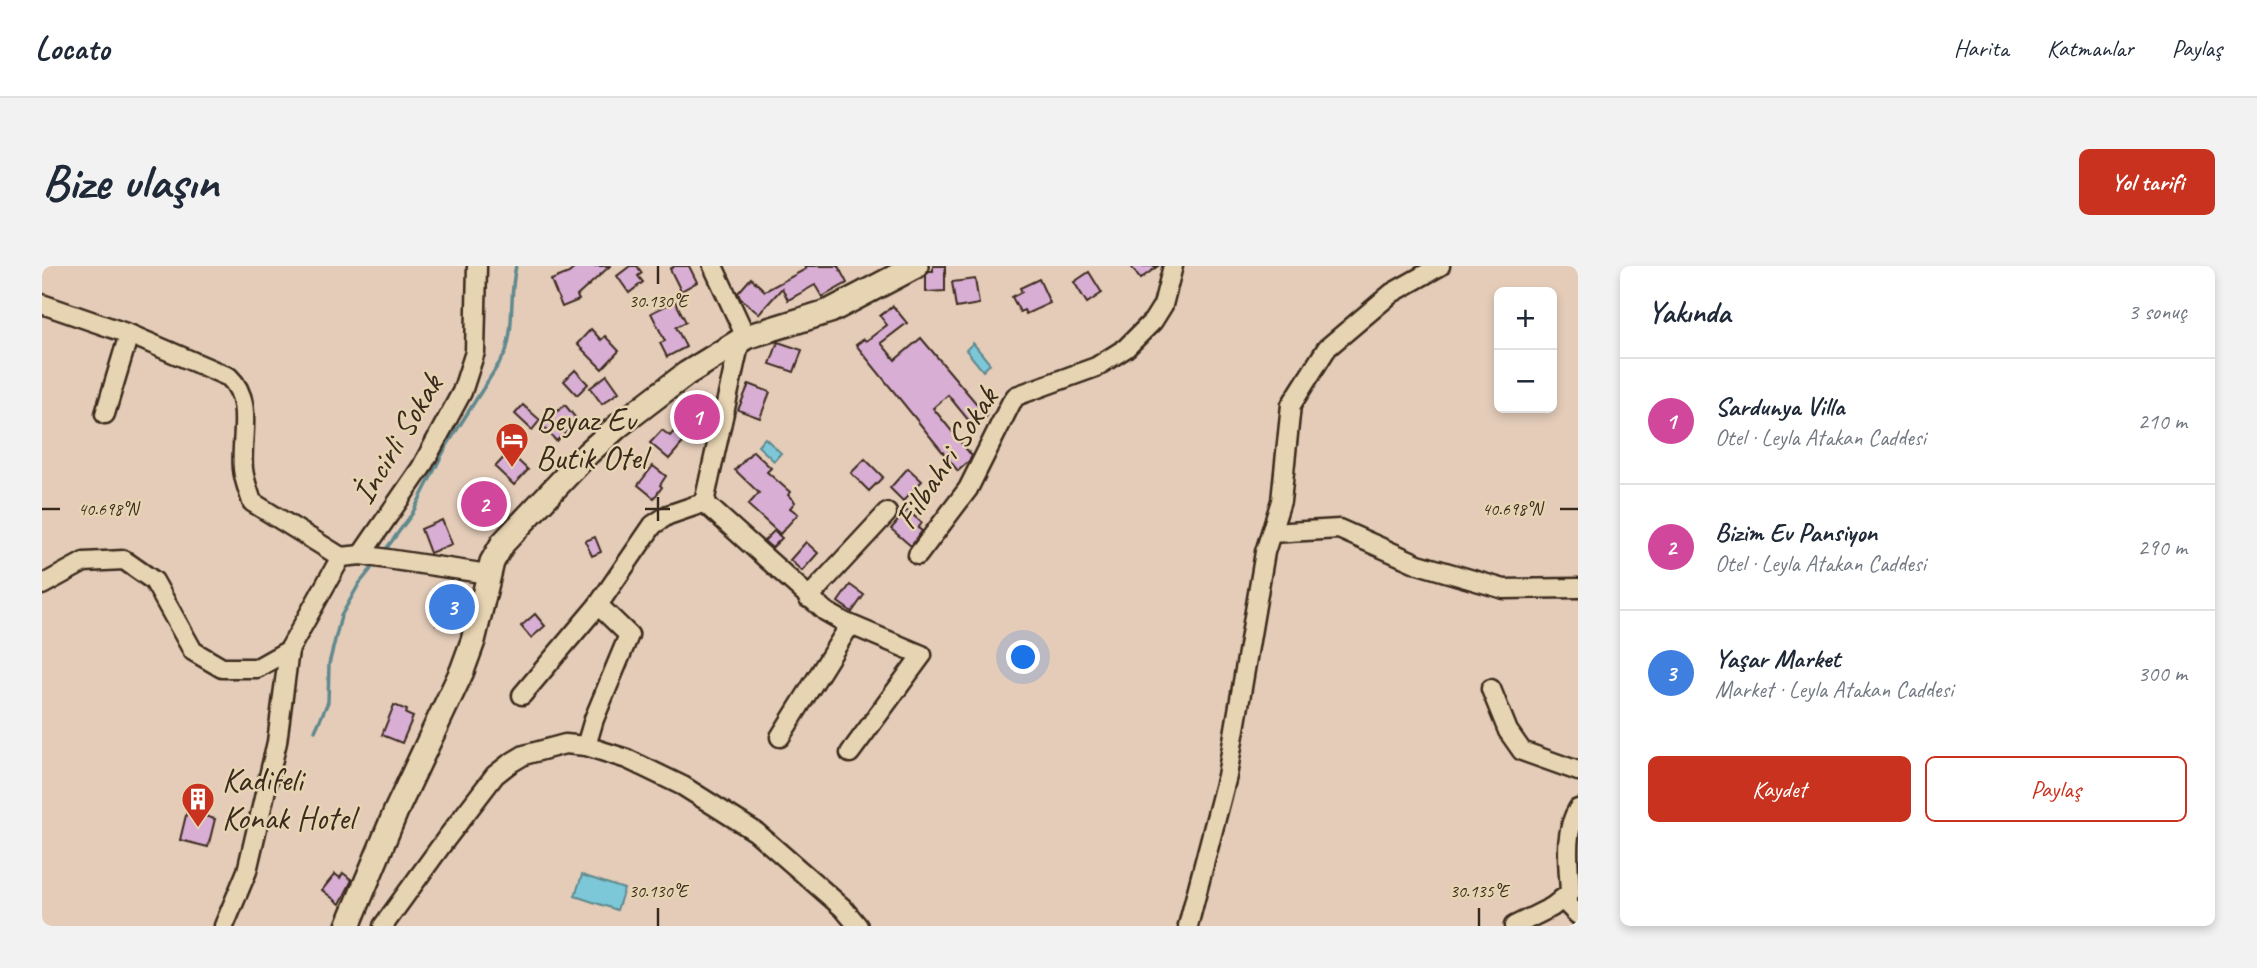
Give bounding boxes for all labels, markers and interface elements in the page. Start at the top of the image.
text: Locato [35,27,109,69]
text: Harita [1954,33,2009,63]
text: Katmanlar [2047,33,2134,63]
text: Paylaş [2172,33,2222,63]
button: Yol tarifi [2079,149,2215,215]
text: Bize ulaşın [42,151,218,213]
map controls [1494,287,1557,413]
button: + [1494,287,1557,350]
text: 30.130°E [629,290,690,312]
text: Yakında [1648,293,1730,331]
text: 3 sonuç [2128,297,2187,326]
button: − [1494,350,1557,413]
street label: İncirli Sokak [342,365,453,511]
street label: Filbahri Sokak [885,378,1008,537]
text: Sardunya Villa [1715,390,1844,423]
pin: 1 [674,391,720,443]
place label: Beyaz Ev Butik Otel [536,399,652,479]
text: 1 [1666,407,1676,436]
text: 210 m [2138,407,2187,436]
hotel icon: Beyaz Ev Butik Otel [493,420,531,469]
text: Otel · Leyla Atakan Caddesi [1715,423,1926,452]
pin: 2 [461,478,507,530]
text: 40.698°N [78,498,141,520]
text: 40.698°N [1482,498,1545,520]
text: Bizim Ev Pansiyon [1715,516,1877,549]
text: 2 [1666,533,1676,562]
text: 290 m [2138,533,2187,562]
text: Otel · Leyla Atakan Caddesi [1715,549,1926,578]
pin: 3 [429,581,475,633]
your location [1006,640,1040,674]
text: Yaşar Market [1715,642,1840,675]
text: 3 [1666,659,1676,688]
text: 300 m [2138,659,2187,688]
text: Market · Leyla Atakan Caddesi [1715,675,1953,704]
button: Kaydet [1648,756,1911,822]
button: Paylaş [1925,756,2187,822]
place label: Kadifeli Konak Hotel [222,759,360,839]
building icon: Kadifeli Konak Hotel [179,780,217,829]
text: 30.130°E [629,880,690,902]
text: 30.135°E [1450,880,1511,902]

